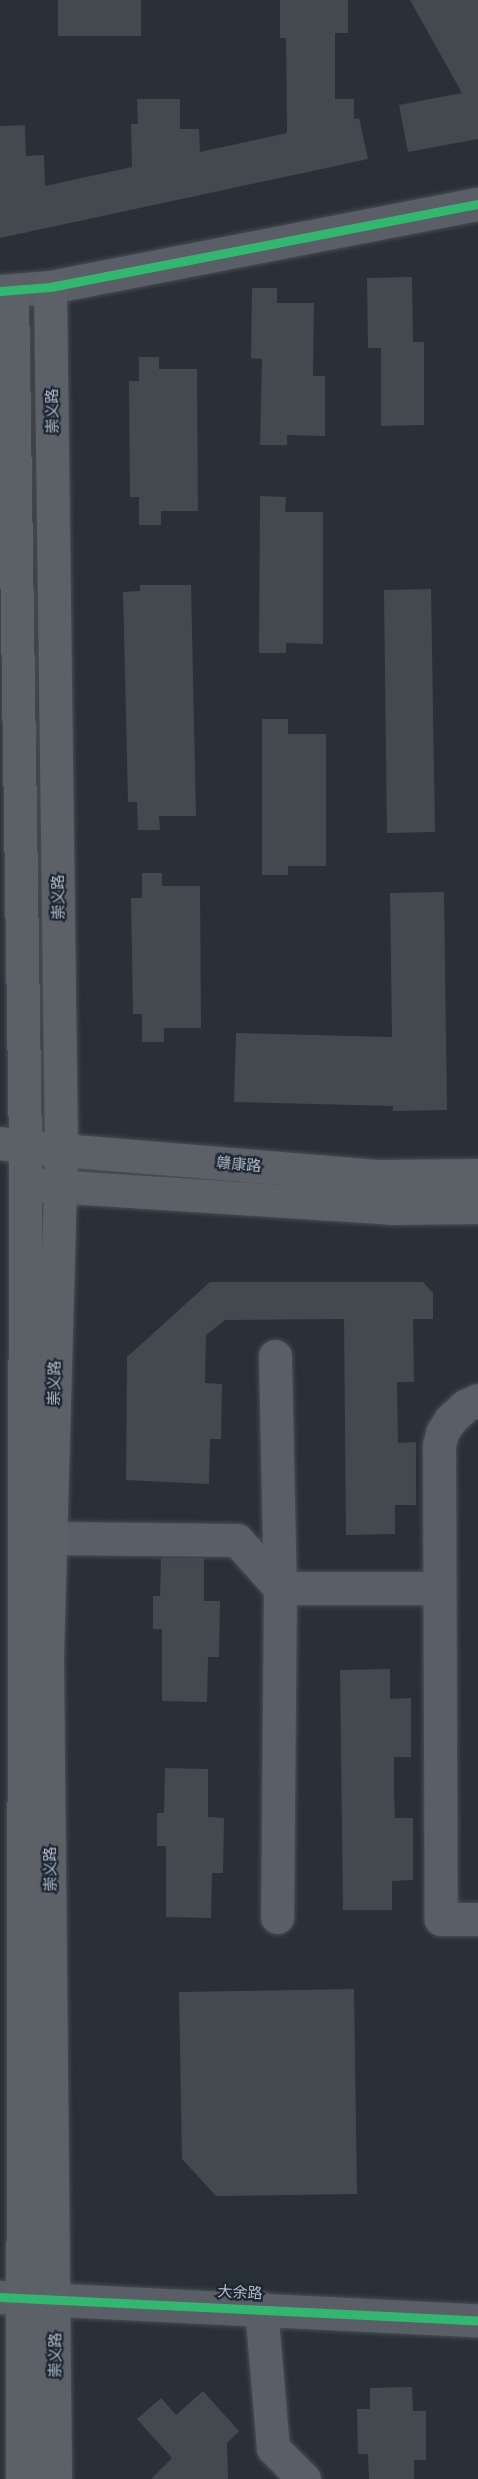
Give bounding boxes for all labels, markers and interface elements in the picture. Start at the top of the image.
street label: 崇义路 [43,388,61,434]
street label: 崇义路 [49,874,67,920]
street label: 赣康路 [216,1153,262,1175]
street label: 崇义路 [45,1360,63,1406]
street label: 崇义路 [41,1846,59,1892]
street label: 大余路 [217,2282,263,2302]
street label: 崇义路 [46,2333,64,2377]

